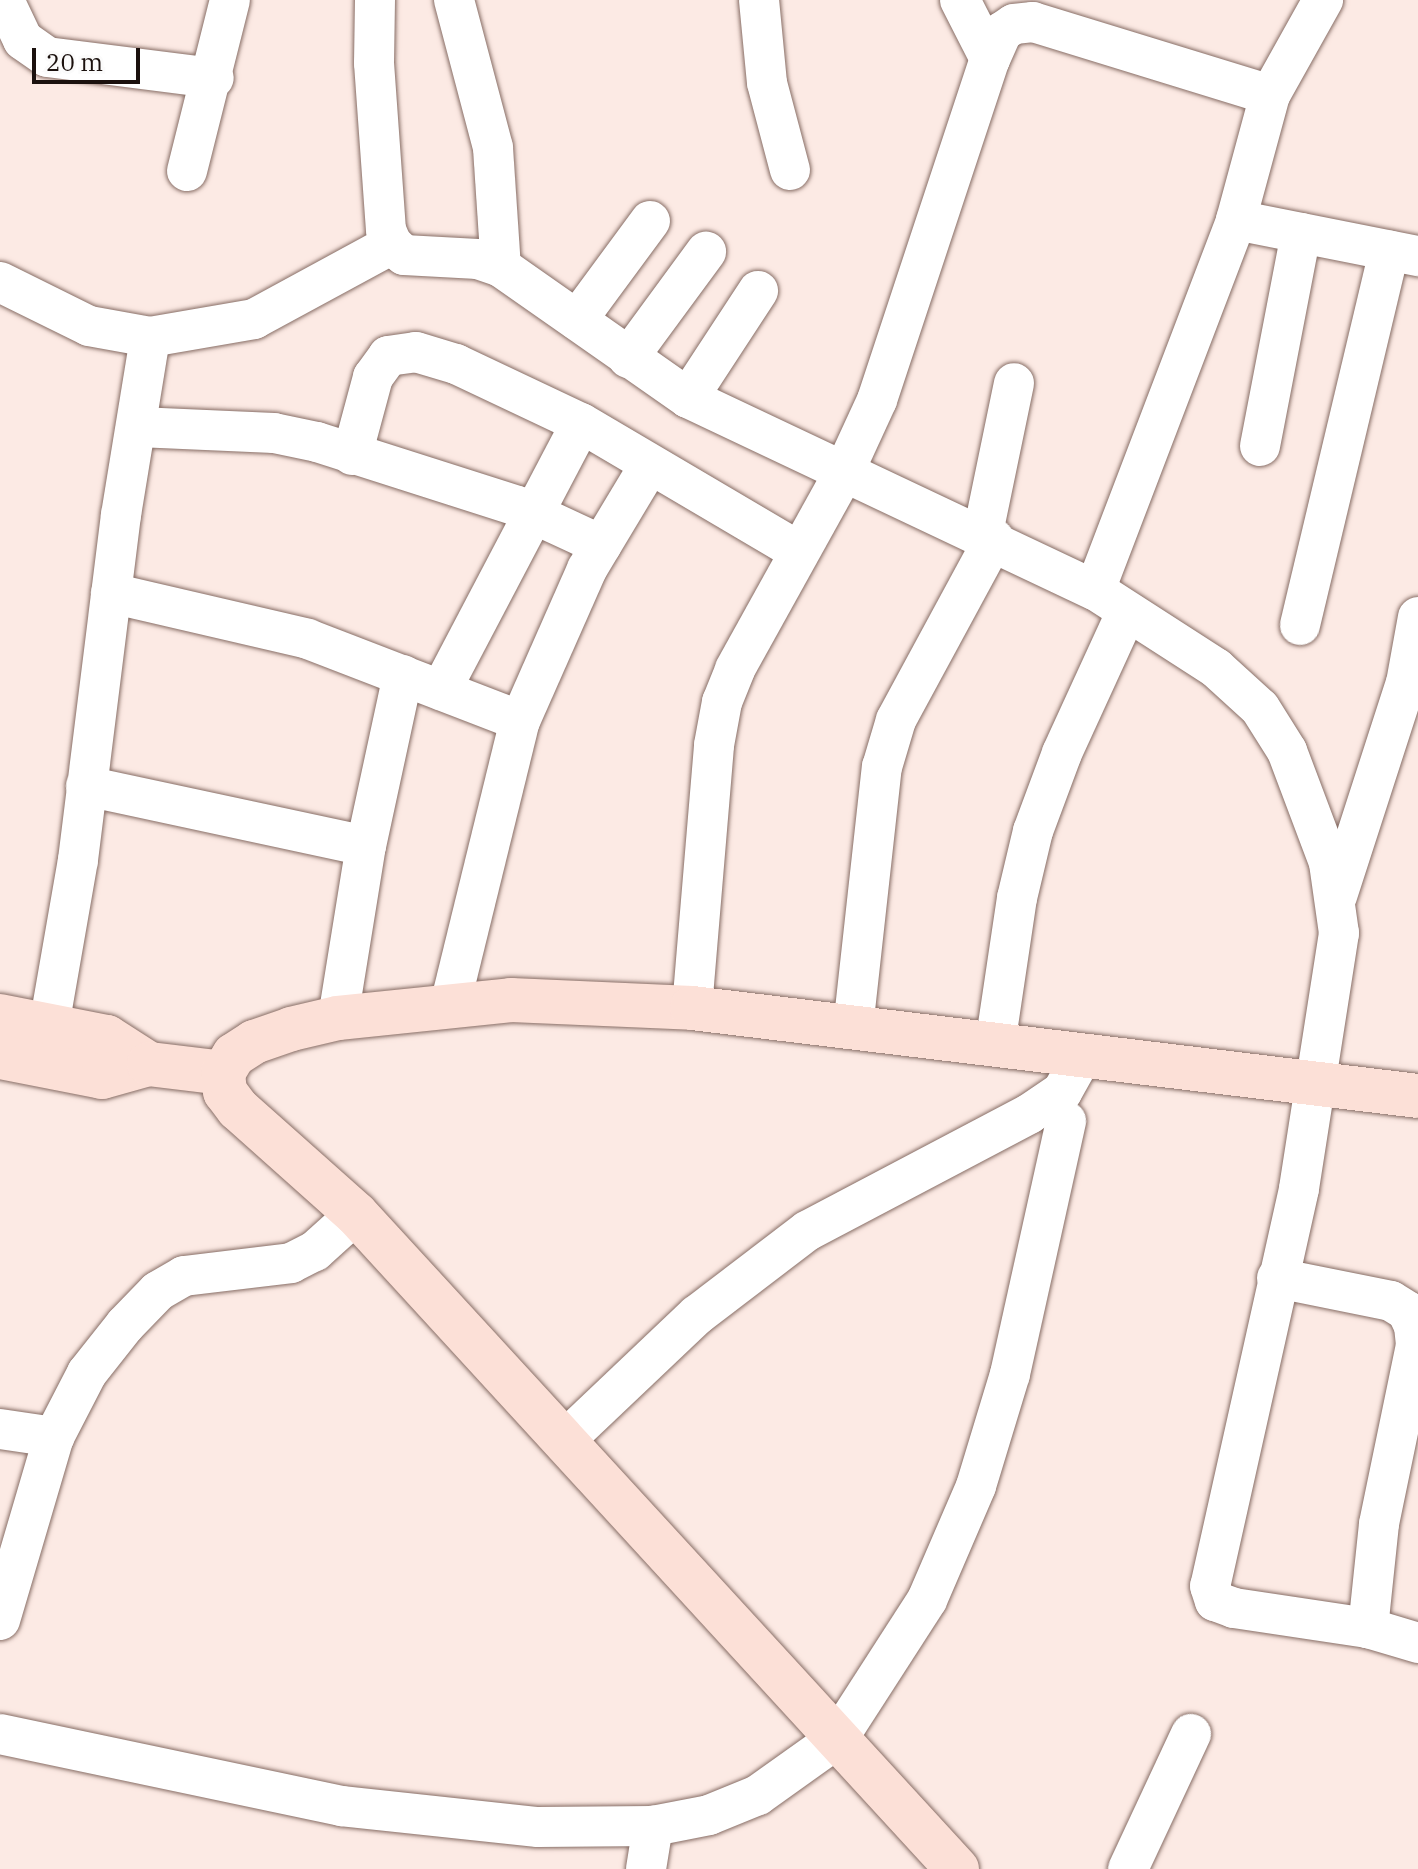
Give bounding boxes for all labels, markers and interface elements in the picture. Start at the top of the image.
scale bar [36,32,144,82]
text: 20 m [46,46,103,78]

